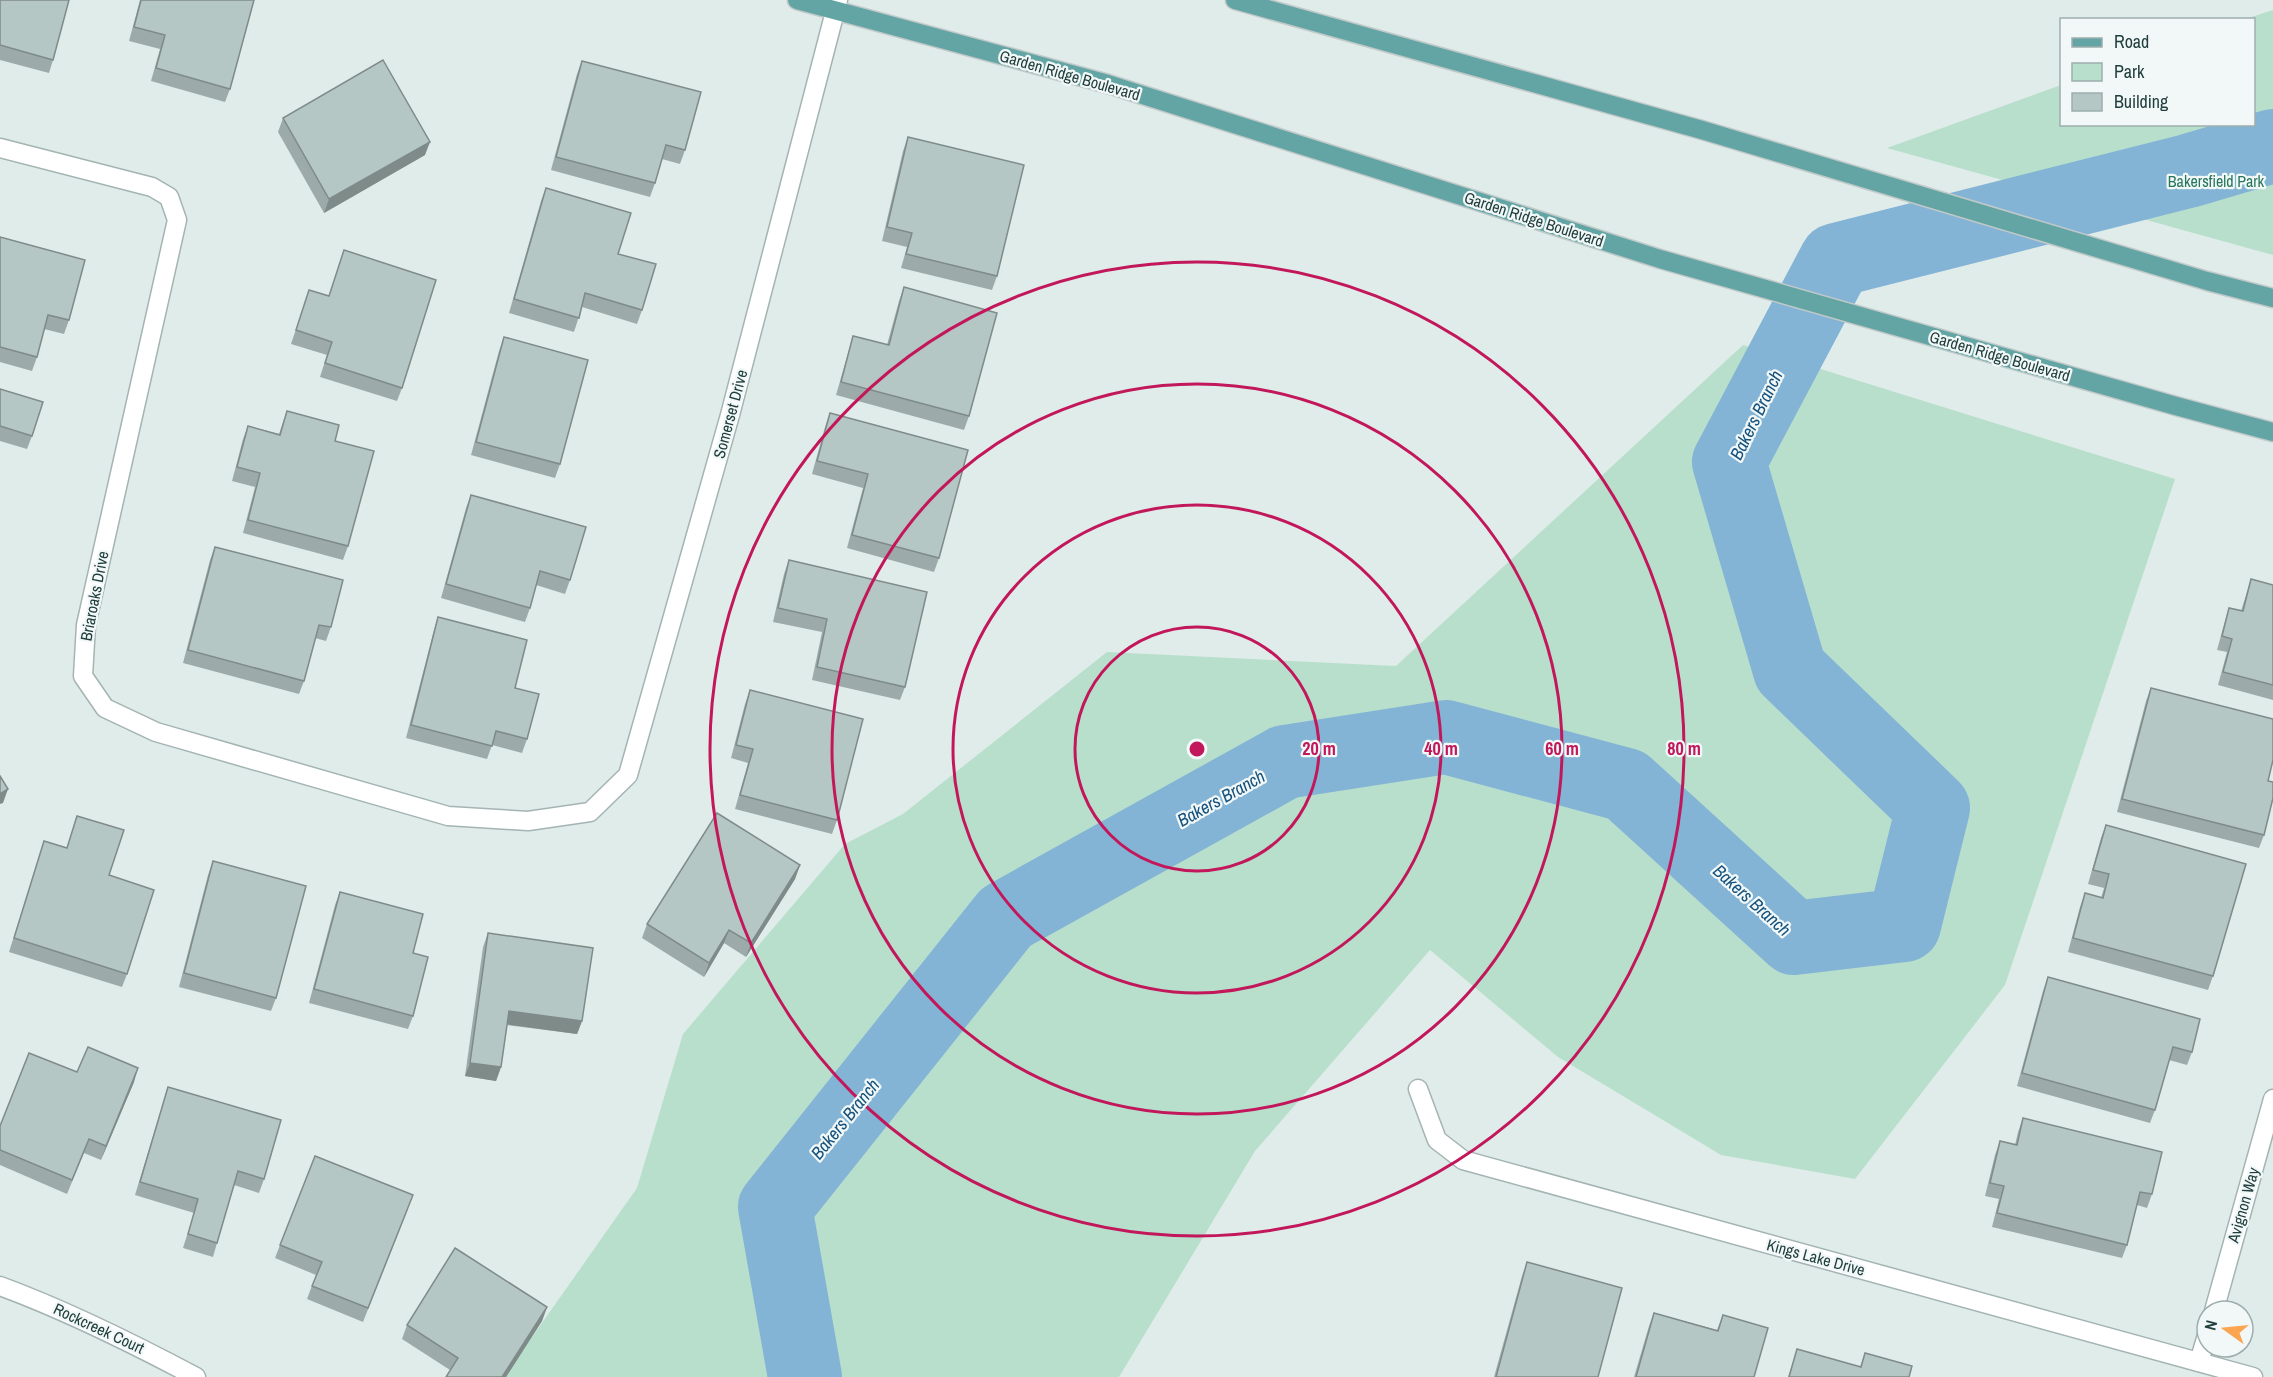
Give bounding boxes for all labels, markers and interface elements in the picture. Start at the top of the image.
legend [2060,18,2255,126]
text: Road [2114,29,2149,54]
street label: Garden Ridge Boulevard [997,44,1143,106]
text: Park [2114,59,2145,84]
text: Building [2114,89,2169,114]
park label: Bakersfield Park [2168,170,2265,192]
street label: Garden Ridge Boulevard [1462,186,1606,252]
street label: Garden Ridge Boulevard [1927,325,2073,387]
water label: Bakers Branch [1724,366,1788,464]
street label: Somerset Drive [708,367,752,461]
street label: Briaroaks Drive [75,549,113,643]
text: 20 m [1302,736,1336,761]
text: 40 m [1424,736,1458,761]
text: 60 m [1545,736,1579,761]
text: 80 m [1667,736,1701,761]
centre of rings [1187,739,1207,759]
water label: Bakers Branch [1173,764,1269,832]
water label: Bakers Branch [1708,858,1796,942]
water label: Bakers Branch [805,1074,885,1164]
street label: Avignon Way [2221,1164,2264,1246]
street label: Kings Lake Drive [1765,1233,1867,1281]
street label: Rockcreek Court [50,1297,148,1359]
north arrow [2195,1299,2255,1359]
text: N [2199,1318,2222,1333]

